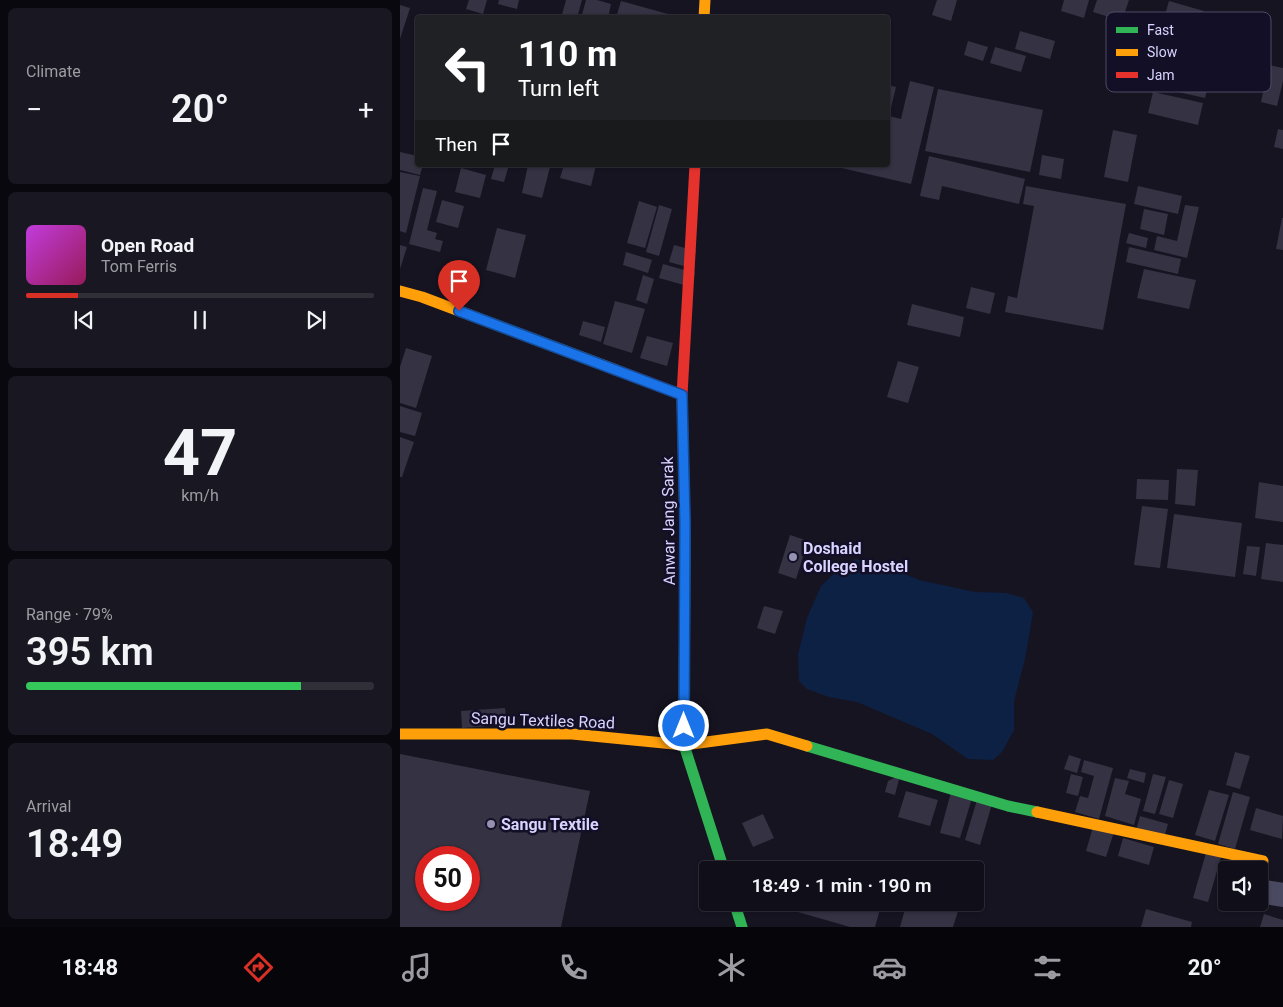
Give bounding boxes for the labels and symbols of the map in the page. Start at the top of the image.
legend [1106,12,1271,92]
text: Fast [1147,22,1174,38]
text: Slow [1147,44,1178,60]
text: Jam [1147,67,1175,83]
pin [438,260,480,311]
street label: Anwar Jang Sarak [658,456,679,586]
place label: Doshaid College Hostel [803,539,908,576]
marker: Doshaid College Hostel [787,551,799,563]
position arrow [657,699,709,751]
street label: Sangu Textiles Road [471,708,615,733]
place label: Sangu Textile [501,815,599,834]
marker: Sangu Textile [485,818,497,830]
speed limit sign: 50 [415,846,480,911]

